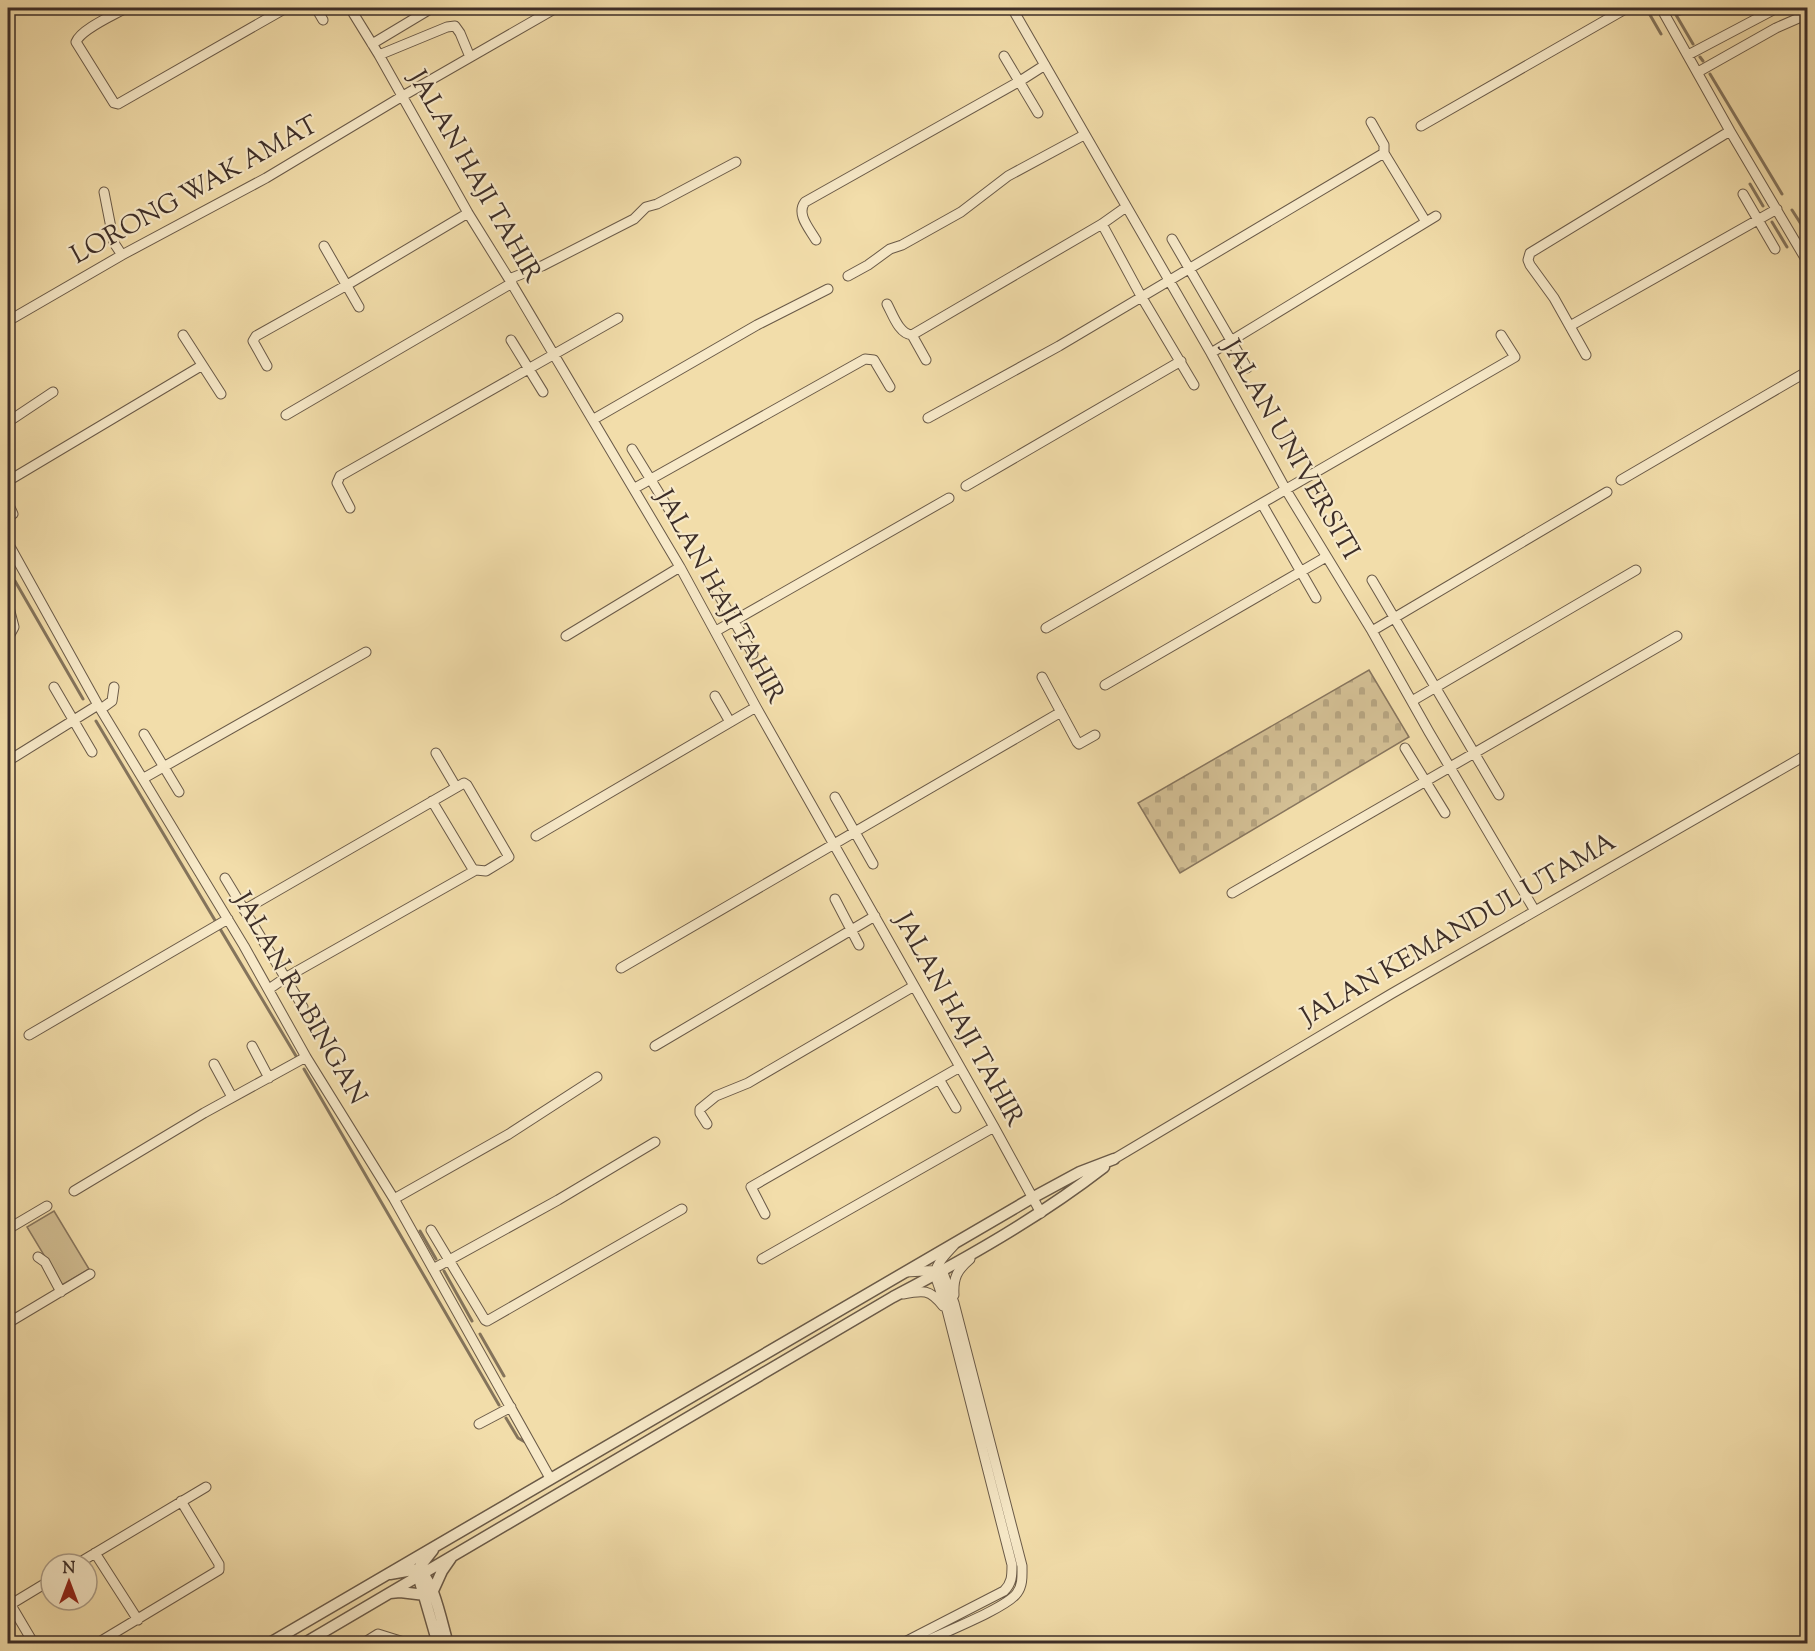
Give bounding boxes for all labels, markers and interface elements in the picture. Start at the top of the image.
street label: JALAN HAJI TAHIR [397,62,550,290]
street label: LORONG WAK AMAT [65,107,325,275]
street label: JALAN UNIVERSITI [1211,332,1368,567]
street label: JALAN HAJI TAHIR [644,482,793,711]
street label: JALAN KEMANDUL UTAMA [1293,824,1623,1037]
street label: JALAN RABINGAN [222,884,375,1112]
street label: JALAN HAJI TAHIR [883,905,1032,1134]
north arrow [39,1552,99,1612]
text: N [63,1558,76,1581]

